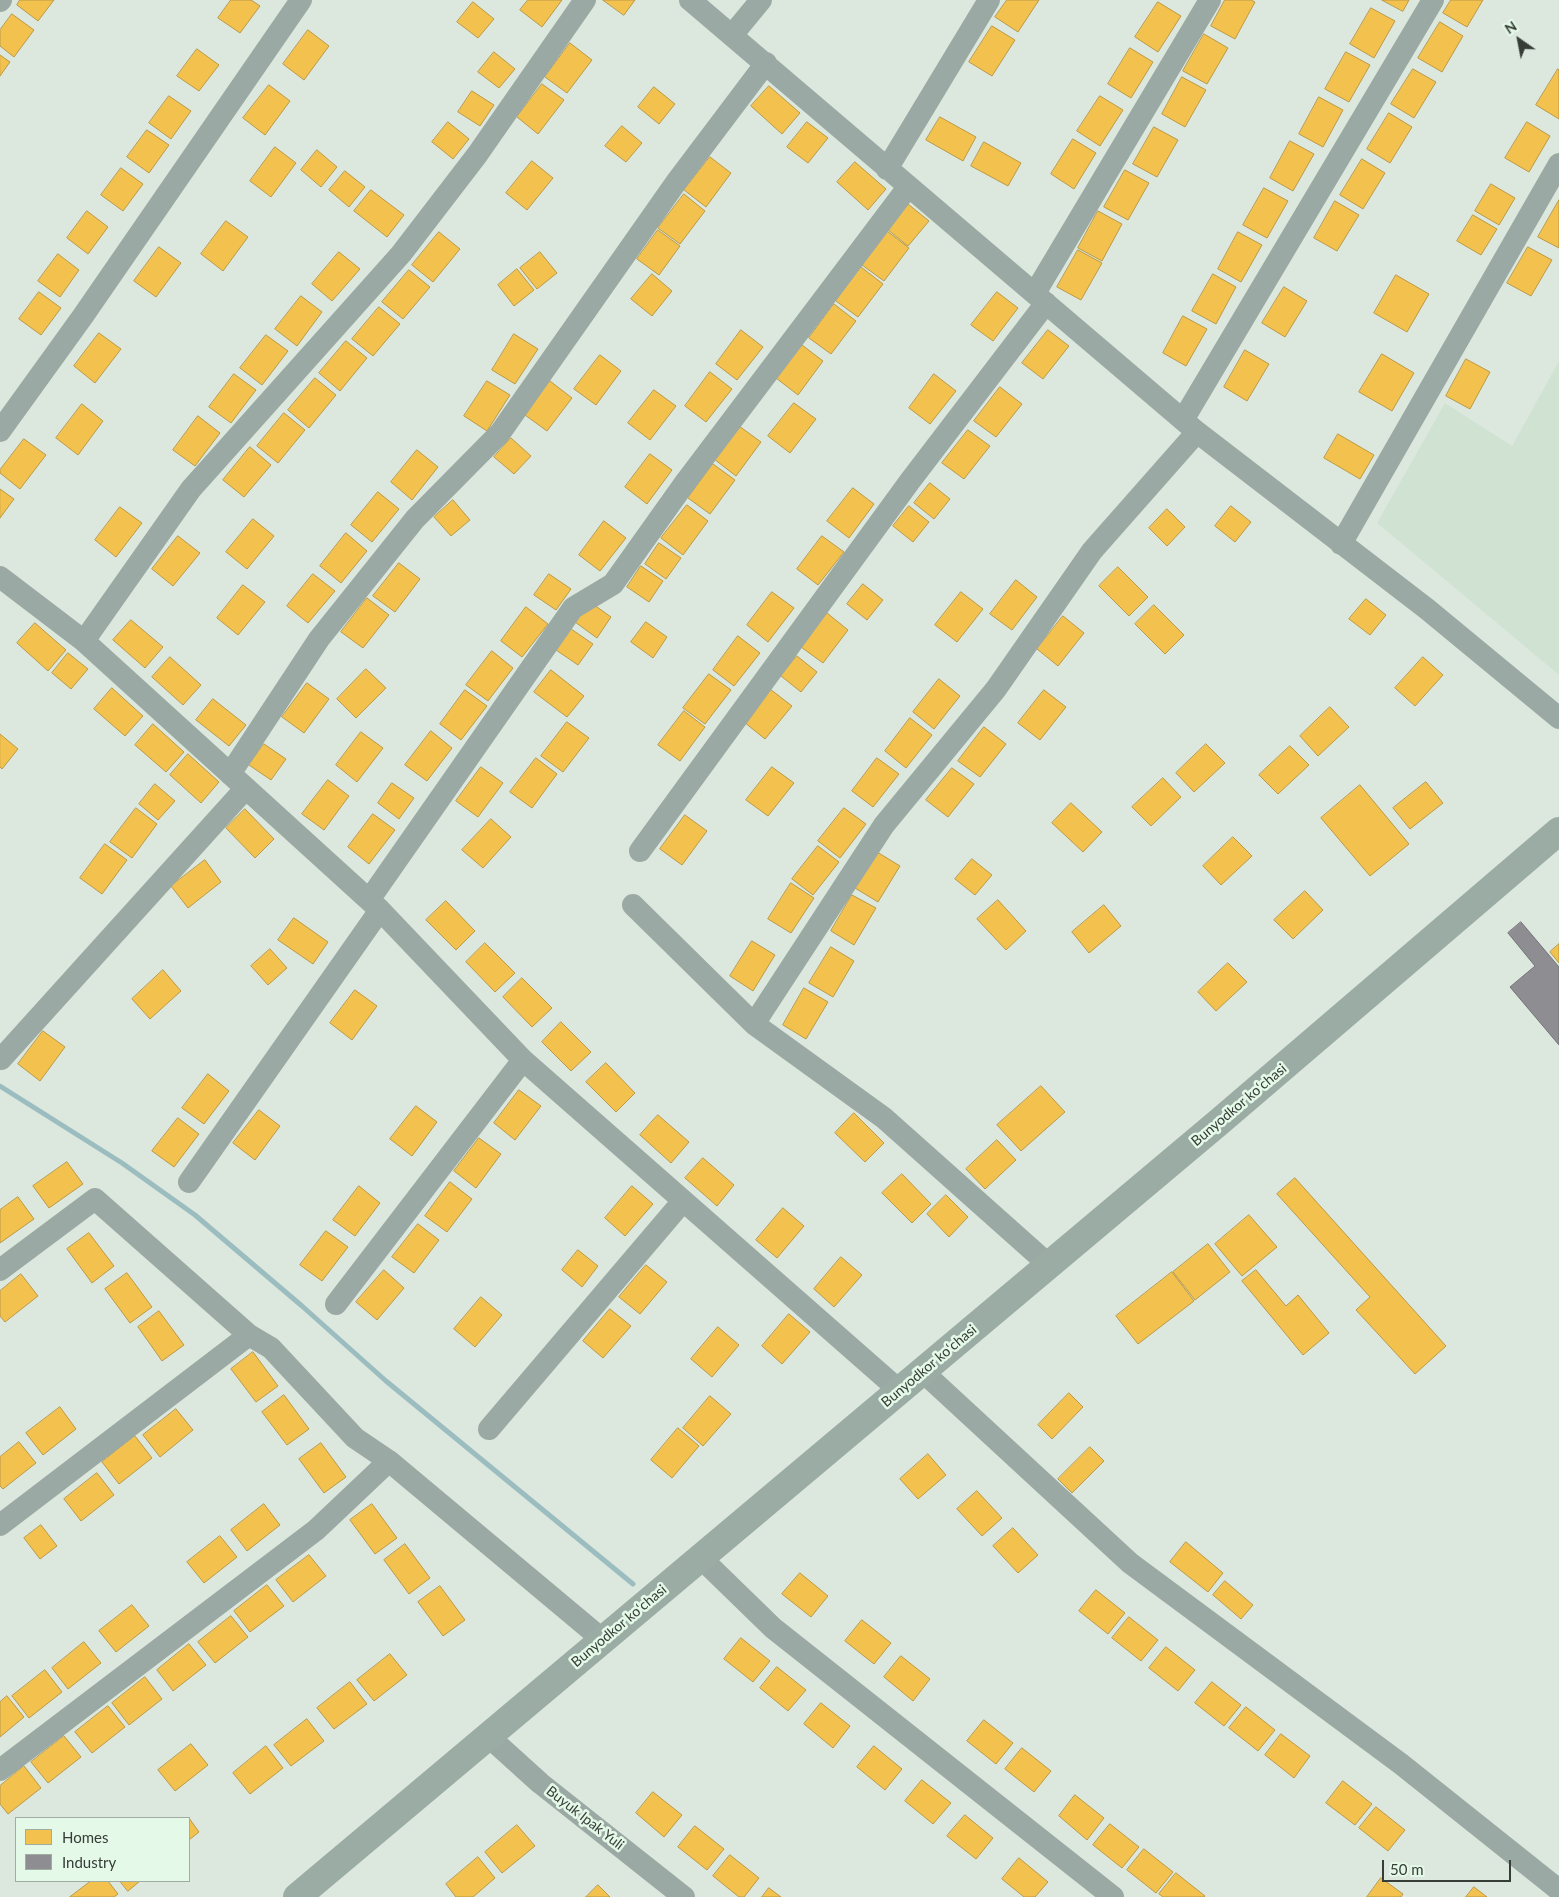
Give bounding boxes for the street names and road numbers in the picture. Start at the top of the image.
street label: Bunyodkor koʻchasi [1188,1060,1290,1150]
street label: Bunyodkor koʻchasi [878,1321,980,1411]
street label: Bunyodkor koʻchasi [568,1581,670,1671]
street label: Buyuk Ipak Yuli [543,1783,627,1853]

